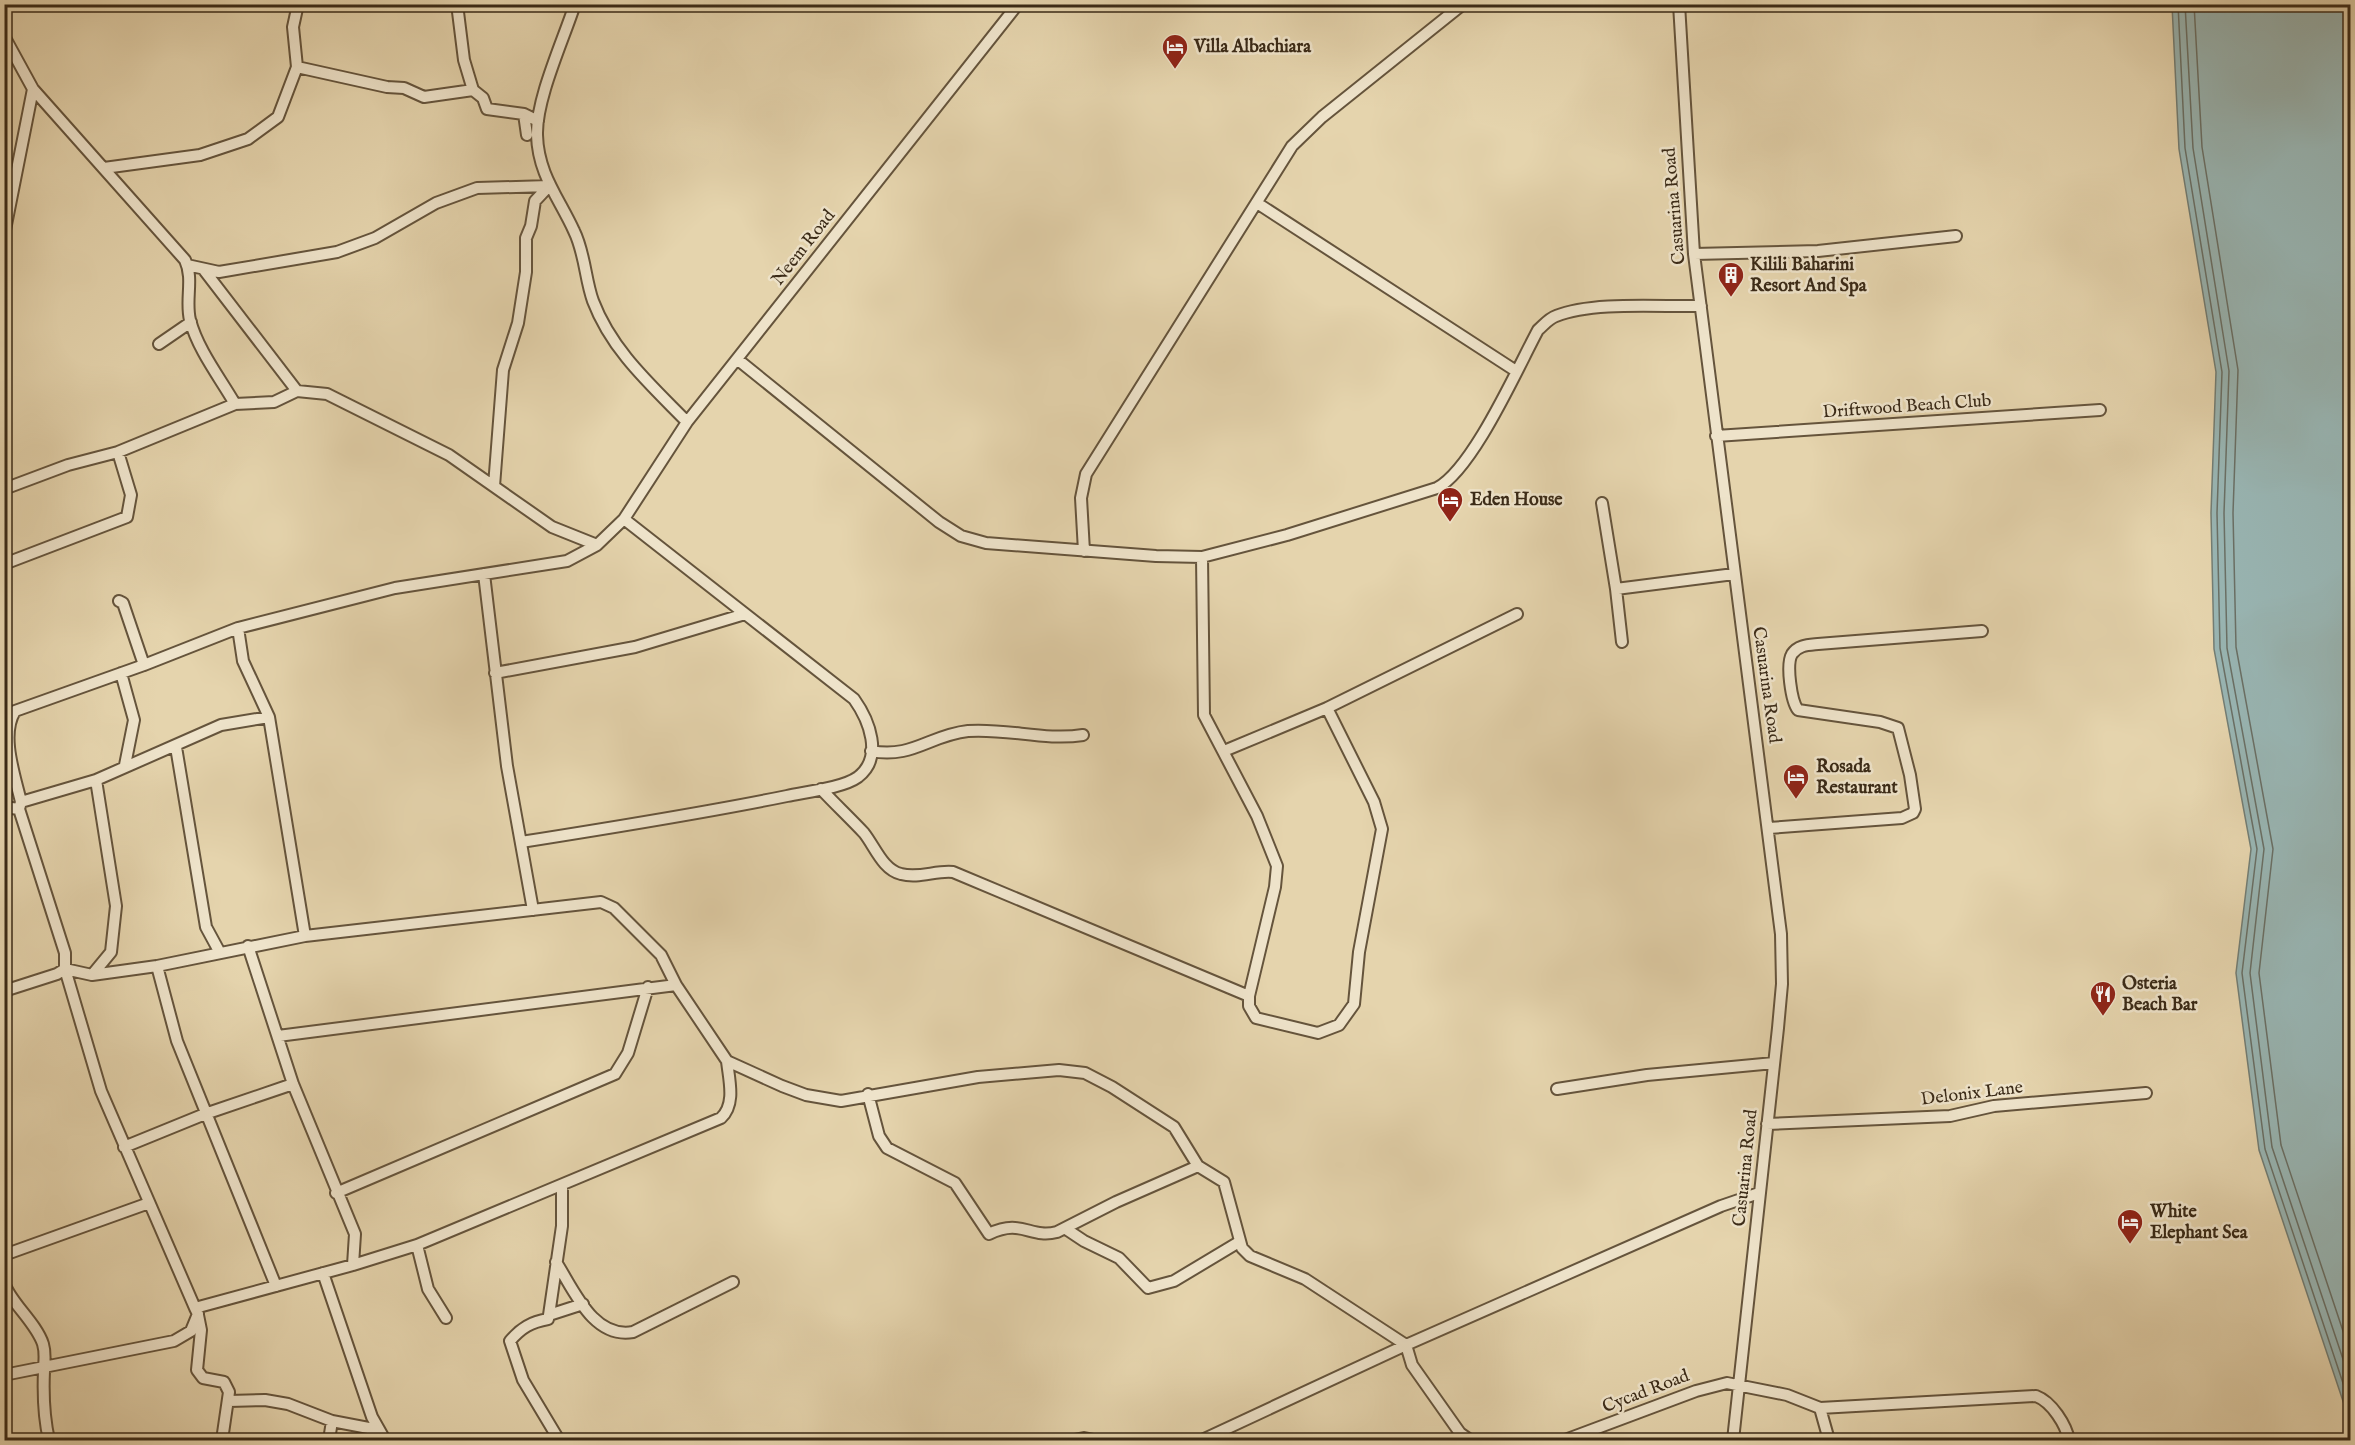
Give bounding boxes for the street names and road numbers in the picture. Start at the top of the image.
street label: Casuarina Road [1658,146,1692,266]
street label: Neem Road [767,205,841,291]
street label: Driftwood Beach Club [1822,390,1992,424]
street label: Casuarina Road [1746,625,1786,745]
street label: Delonix Lane [1920,1076,2024,1112]
street label: Casuarina Road [1728,1108,1764,1228]
street label: Cycad Road [1599,1365,1693,1419]

